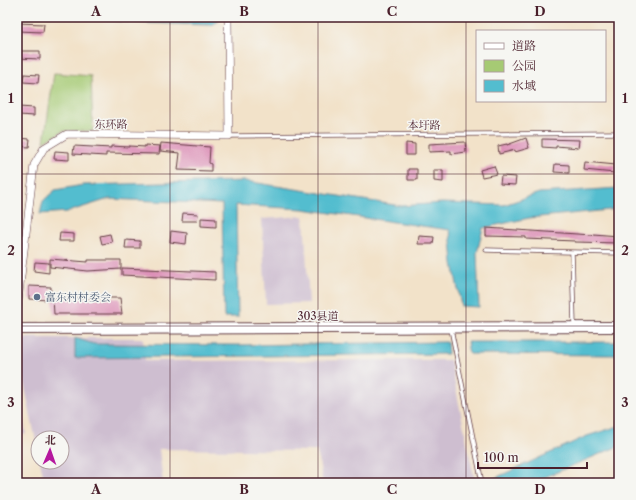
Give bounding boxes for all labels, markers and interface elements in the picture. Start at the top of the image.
text: A [90,3,102,19]
text: B [239,3,249,19]
text: C [387,3,397,19]
text: D [534,3,546,19]
legend [476,30,606,102]
text: 道路 [512,38,536,53]
text: 公园 [512,58,536,73]
text: 水域 [512,78,536,93]
text: 1 [8,90,14,106]
text: 1 [622,90,628,106]
street label: 东环路 [95,117,128,131]
street label: 本圩路 [408,118,441,132]
text: 2 [7,242,15,258]
text: 2 [621,242,629,258]
place label: 富东村村委会 [45,290,111,304]
marker: 富东村村委会 [32,292,42,302]
street label: 303县道 [297,309,339,323]
text: 3 [7,394,15,410]
text: 3 [621,394,629,410]
north arrow [30,430,70,470]
text: 北 [45,433,56,447]
scale bar [478,444,587,470]
text: 100 m [484,450,519,465]
text: A [90,481,102,497]
text: B [239,481,249,497]
text: C [387,481,397,497]
text: D [534,481,546,497]

